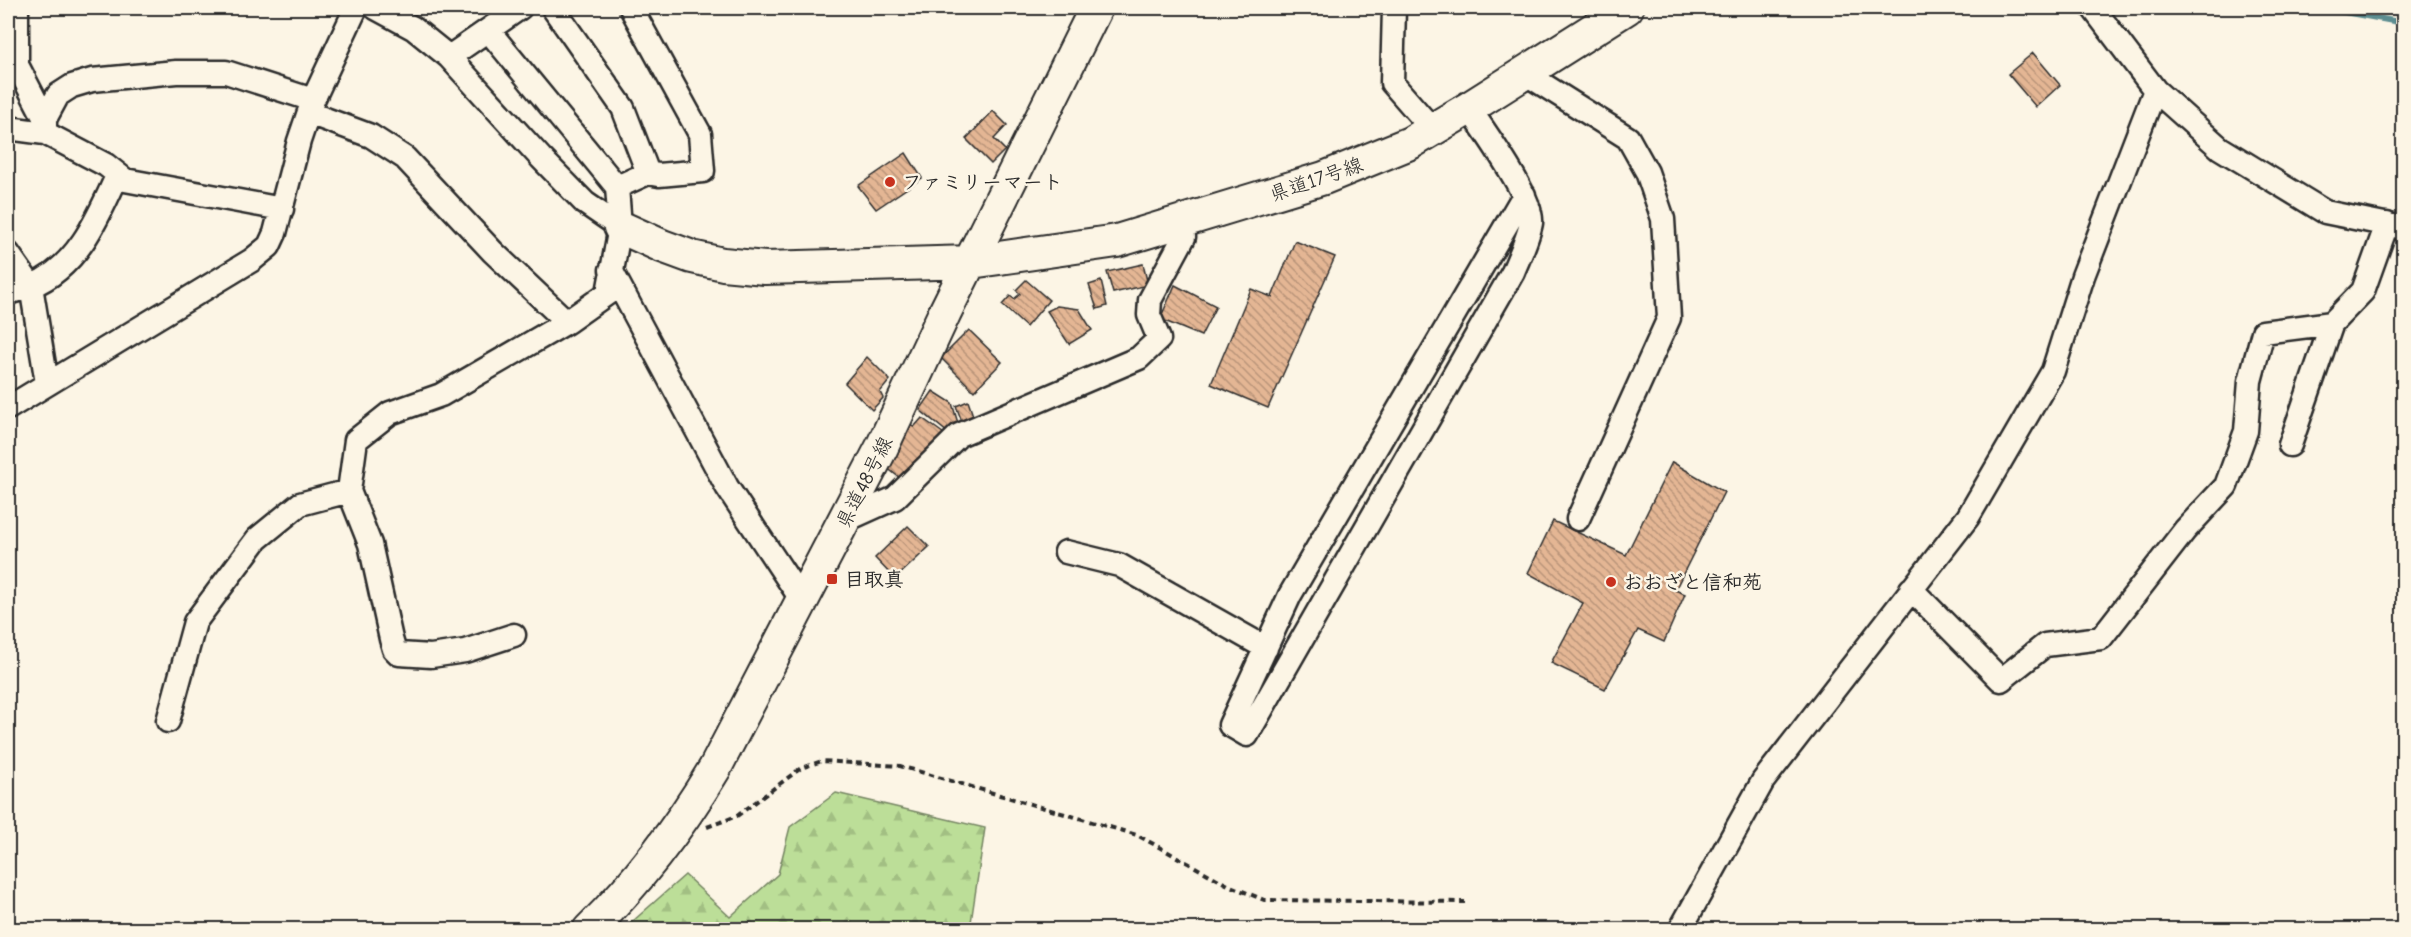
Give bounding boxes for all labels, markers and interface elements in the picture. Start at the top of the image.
street label: 県道17号線 [1266,153,1366,206]
place label: ファミリーマート [902,171,1063,194]
marker: ファミリーマート [883,175,897,189]
street label: 県道48号線 [832,432,897,532]
place label: 目取真 [844,568,904,591]
place label: おおざと信和苑 [1623,571,1762,594]
marker: 目取真 [825,572,839,586]
marker: おおざと信和苑 [1604,575,1618,589]

